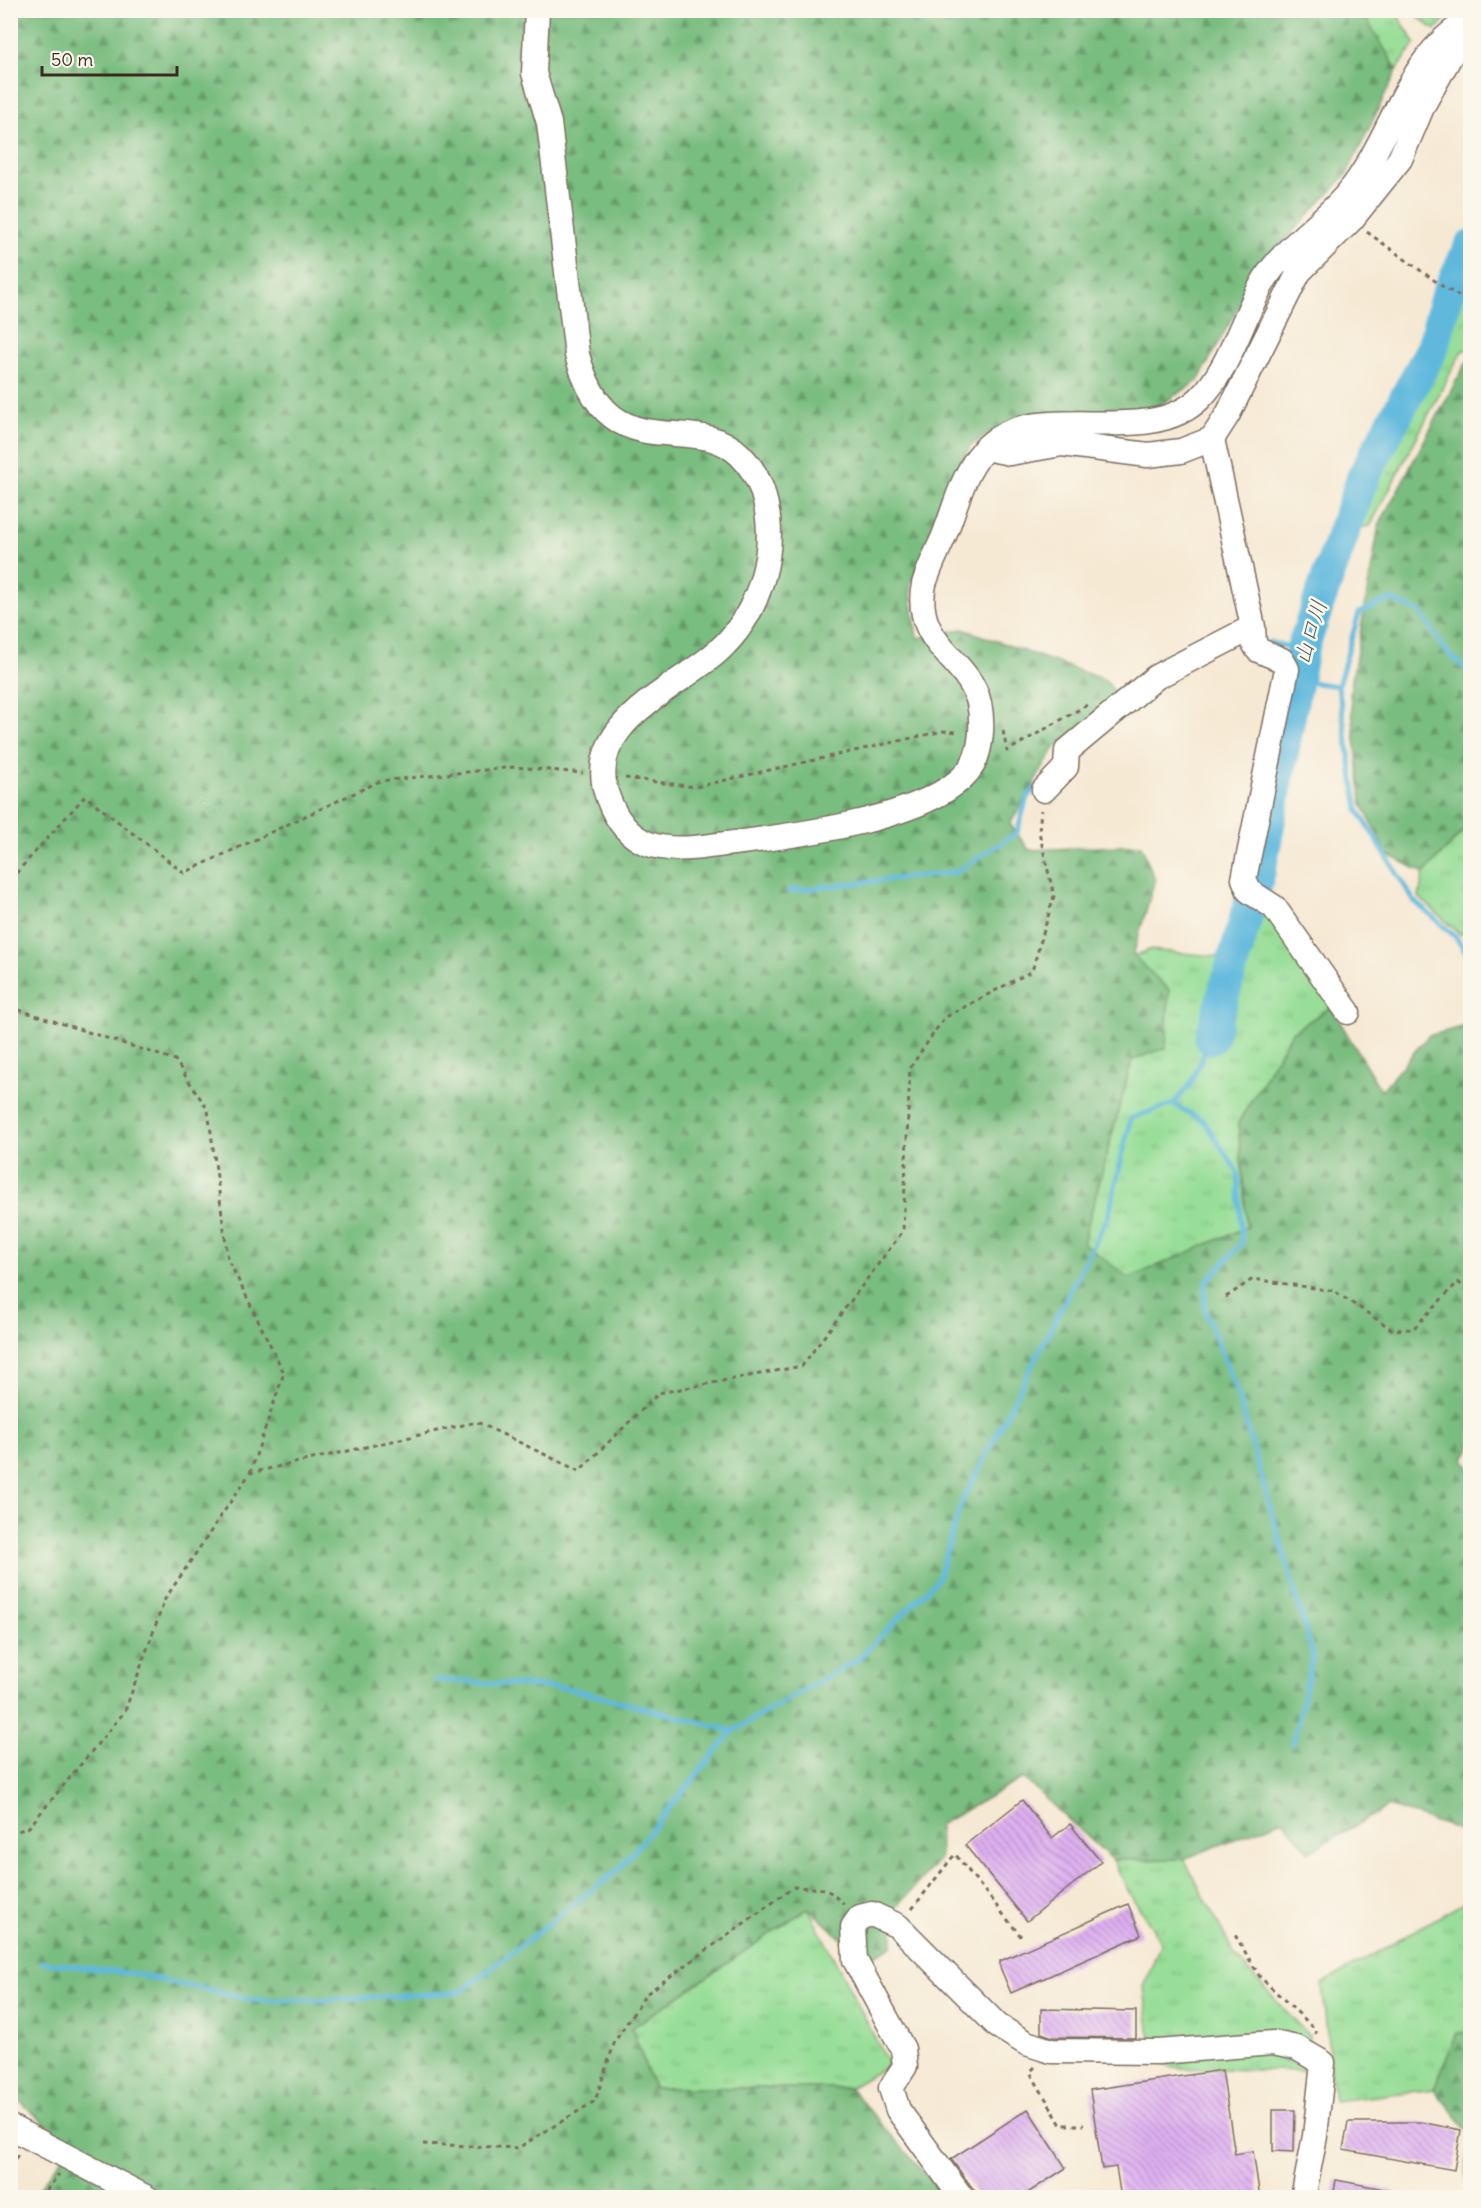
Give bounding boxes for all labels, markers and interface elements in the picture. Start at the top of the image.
scale bar [42,39,177,77]
text: 50 m [51,48,93,71]
water label: 山口川 [1287,596,1333,668]

